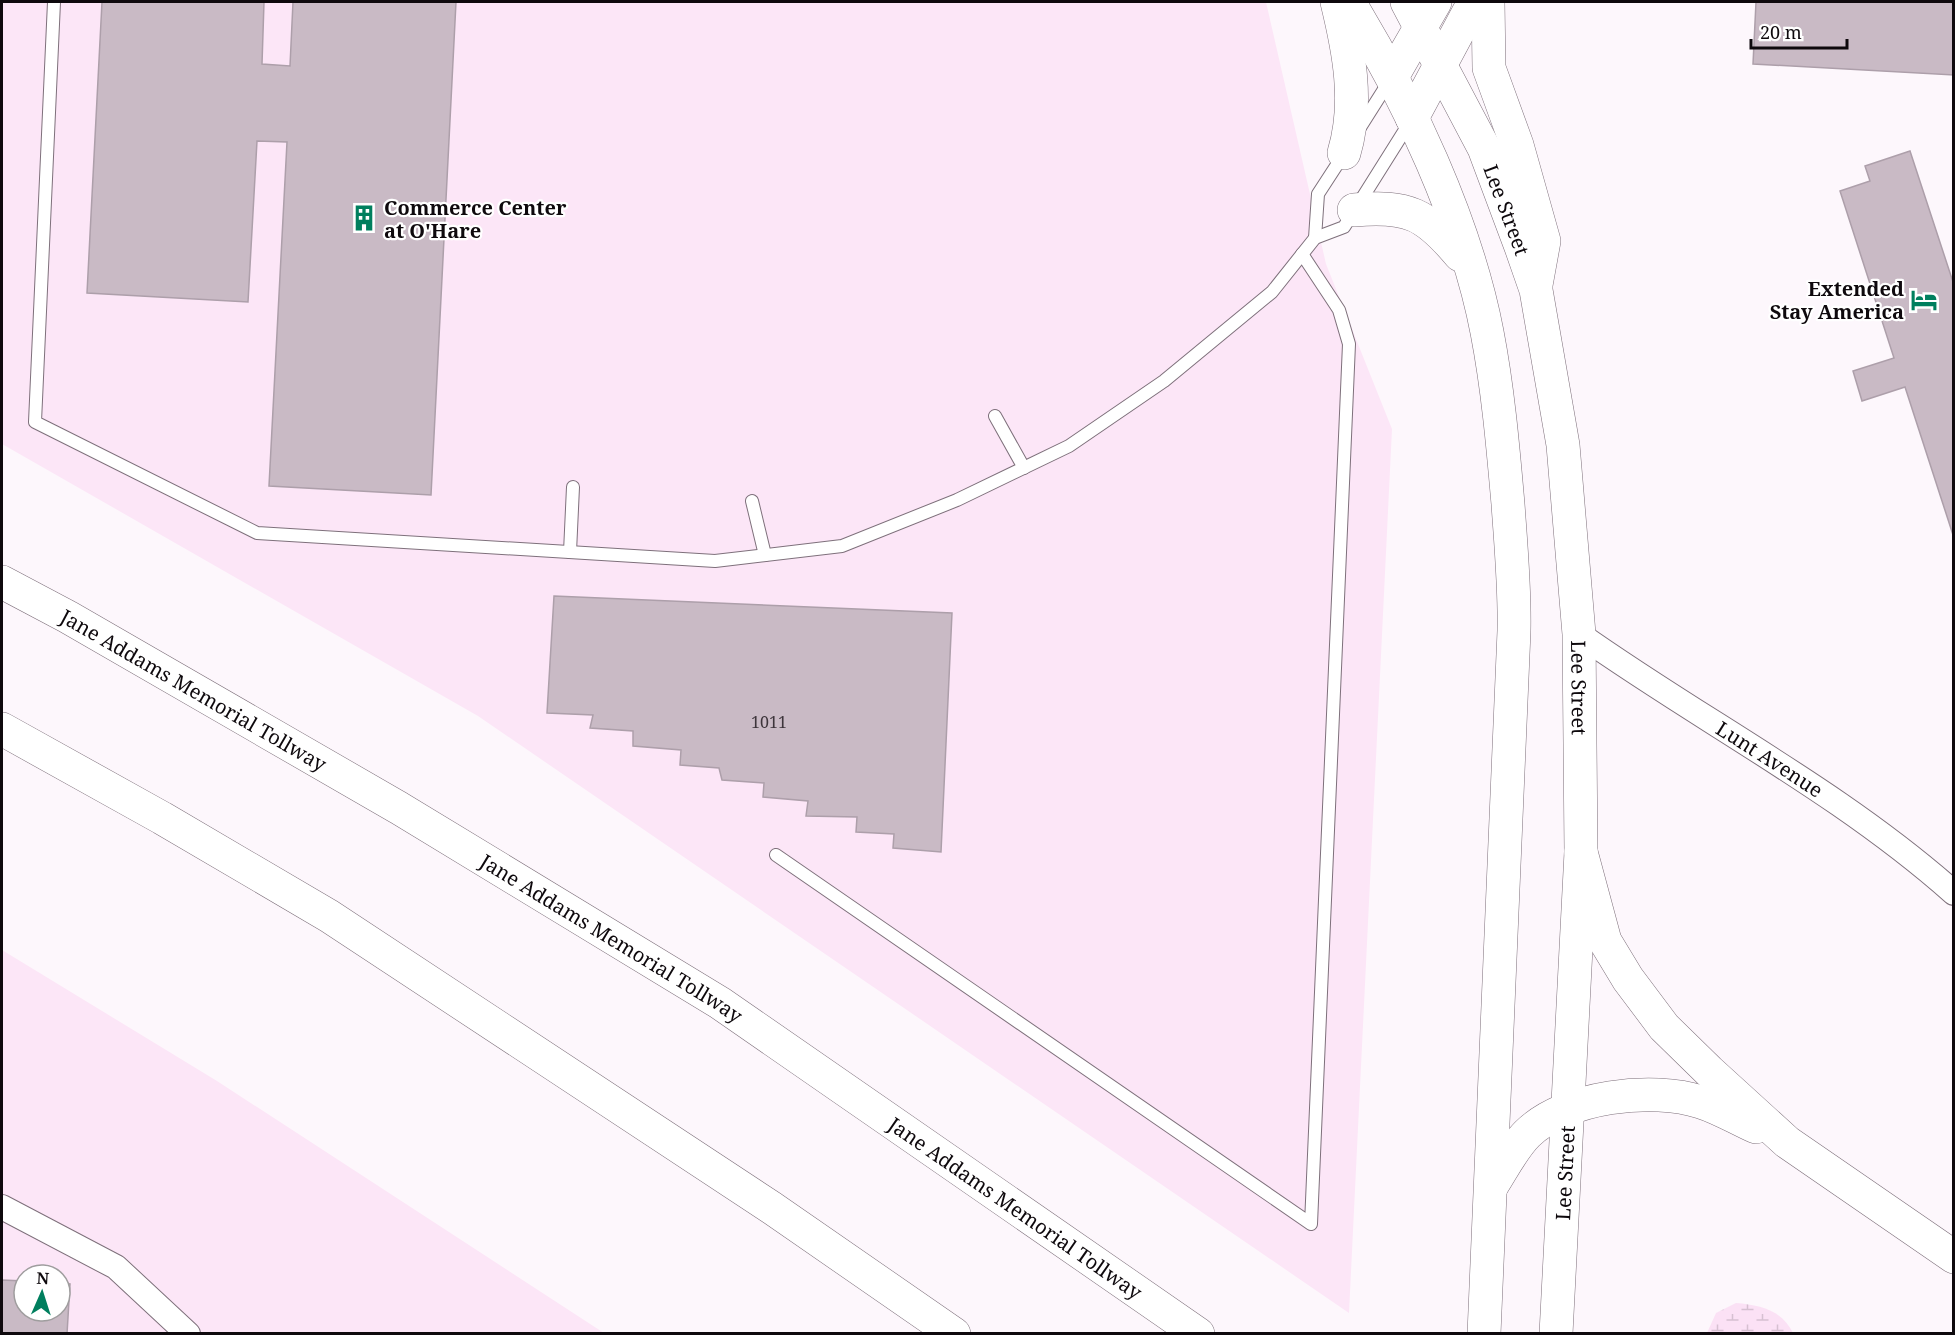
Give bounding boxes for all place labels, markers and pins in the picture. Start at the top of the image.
place label: Commerce Center at O'Hare [384,194,567,244]
building icon: Commerce Center at O'Hare [349,203,379,233]
place label: Extended Stay America [1770,275,1904,325]
hotel icon: Extended Stay America [1909,285,1939,315]

